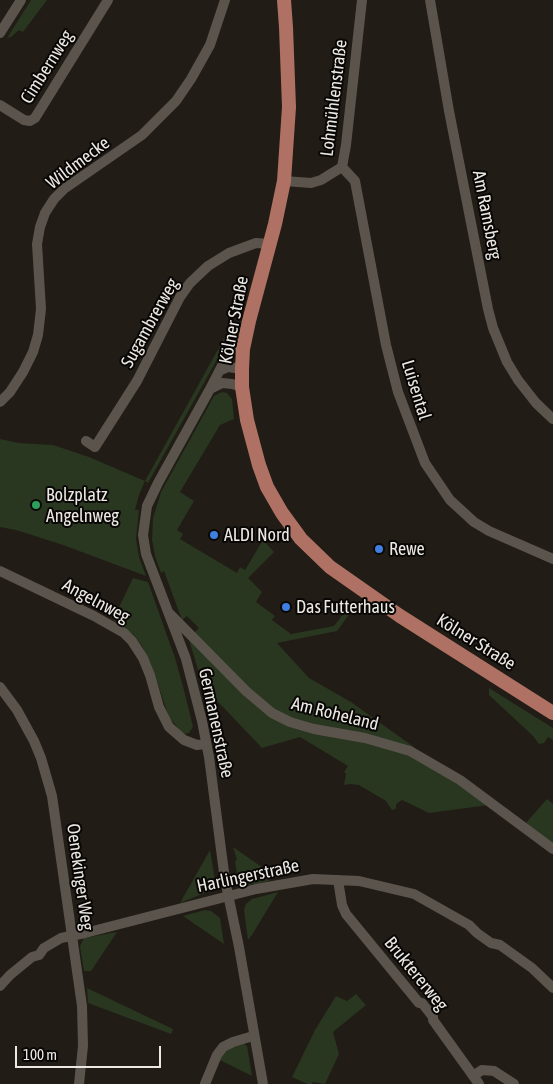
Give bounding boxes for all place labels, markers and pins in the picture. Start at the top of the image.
place label: Bolzplatz Angelnweg [46,484,119,526]
marker: Bolzplatz Angelnweg [30,499,42,511]
place label: ALDI Nord [224,524,290,546]
marker: ALDI Nord [208,529,220,541]
place label: Rewe [389,538,425,560]
marker: Rewe [373,543,385,555]
place label: Das Futterhaus [296,596,395,618]
marker: Das Futterhaus [280,601,292,613]

